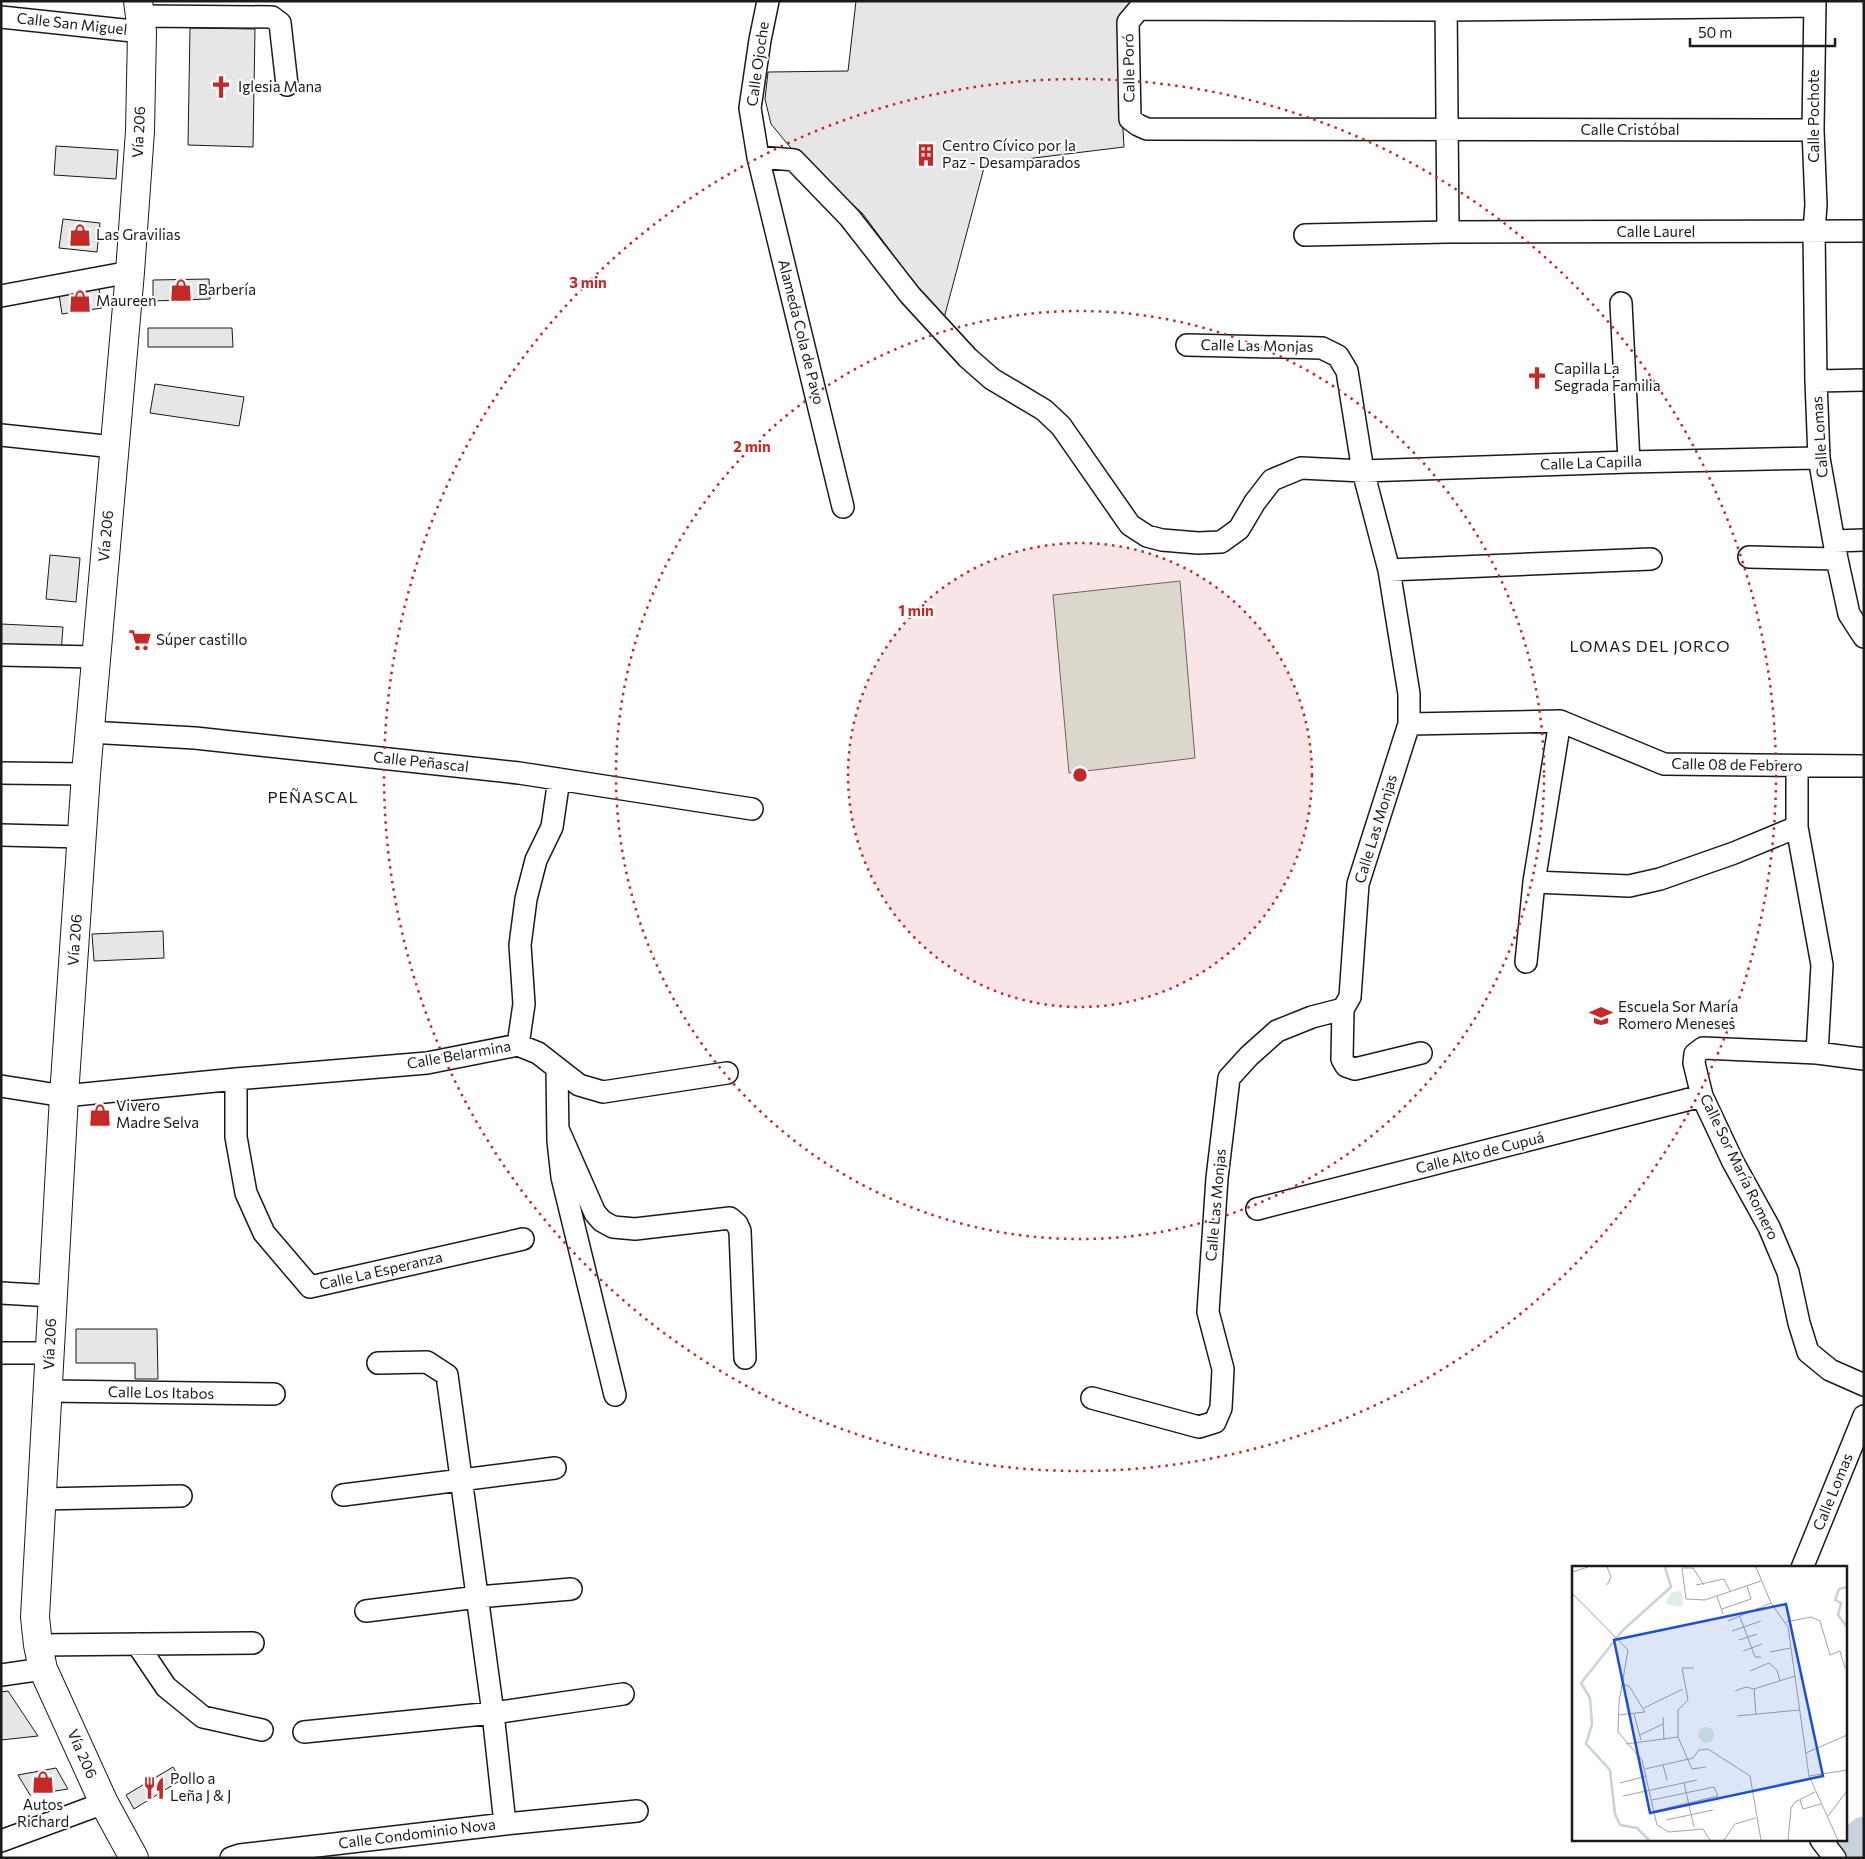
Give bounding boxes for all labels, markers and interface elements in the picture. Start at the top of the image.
street label: Calle San Miguel [16,8,128,38]
scale bar [1690,15,1835,47]
street label: Calle Ojoche [742,20,772,107]
text: 50 m [1698,23,1732,41]
street label: Calle Poró [1118,33,1138,103]
street label: Calle Pochote [1804,69,1822,163]
church icon: Iglesia Mana [208,74,234,100]
place label: Iglesia Mana [238,77,322,95]
street label: Vía 206 [128,106,148,158]
street label: Calle Cristóbal [1581,120,1679,138]
place label: Centro Cívico por la Paz - Desamparados [942,136,1080,171]
building icon: Centro Cívico por la Paz - Desamparados [913,142,939,168]
shop icon: Las Gravilias [67,222,93,248]
street label: Calle Laurel [1617,222,1695,240]
place label: Las Gravilias [96,225,181,243]
street label: Alameda Cola de Pavo [775,257,829,406]
text: 3 min [569,273,607,291]
shop icon: Barbería [168,277,194,303]
place label: Barbería [198,280,256,298]
shop icon: Maureen [67,288,93,314]
place label: Maureen [96,291,157,309]
street label: Calle Las Monjas [1200,335,1314,355]
place label: Capilla La Segrada Familia [1554,359,1661,394]
church icon: Capilla La Segrada Familia [1524,365,1550,391]
street label: Calle Lomas [1807,395,1831,479]
text: 2 min [733,437,771,455]
street label: Calle La Capilla [1540,451,1642,473]
street label: Vía 206 [94,509,116,563]
text: 1 min [898,601,934,619]
supermarket icon: Súper castillo [127,627,153,653]
place label: Súper castillo [156,630,247,648]
district label: LOMAS DEL JORCO [1569,636,1731,655]
street label: Calle Peñascal [372,747,470,775]
street label: Calle 08 de Febrero [1671,754,1803,774]
centre of rings [1071,766,1089,784]
street label: Calle Las Monjas [1350,772,1400,885]
district label: PEÑASCAL [267,787,359,806]
street label: Vía 206 [63,913,85,966]
place label: Escuela Sor María Romero Meneses [1618,997,1738,1032]
school or university icon: Escuela Sor María Romero Meneses [1588,1003,1614,1029]
street label: Calle Belarmina [405,1036,512,1072]
street label: Calle Sor María Romero [1697,1091,1783,1242]
place label: Vivero Madre Selva [116,1096,199,1131]
shop icon: Vivero Madre Selva [87,1102,113,1128]
street label: Calle Alto de Cupuá [1414,1127,1546,1177]
street label: Calle Las Monjas [1201,1148,1229,1262]
street label: Calle La Esperanza [317,1247,444,1293]
street label: Vía 206 [39,1318,59,1370]
street label: Calle Los Itabos [108,1382,214,1402]
street label: Calle Lomas [1808,1450,1856,1533]
inset map [1572,1566,1848,1842]
street label: Vía 206 [64,1726,102,1781]
shop icon: Autos Richard [30,1769,56,1795]
place label: Pollo a Leña J & J [170,1769,231,1804]
restaurant icon: Pollo a Leña J & J [141,1775,167,1801]
place label: Autos Richard [17,1795,69,1830]
street label: Calle Condominio Nova [337,1814,497,1852]

